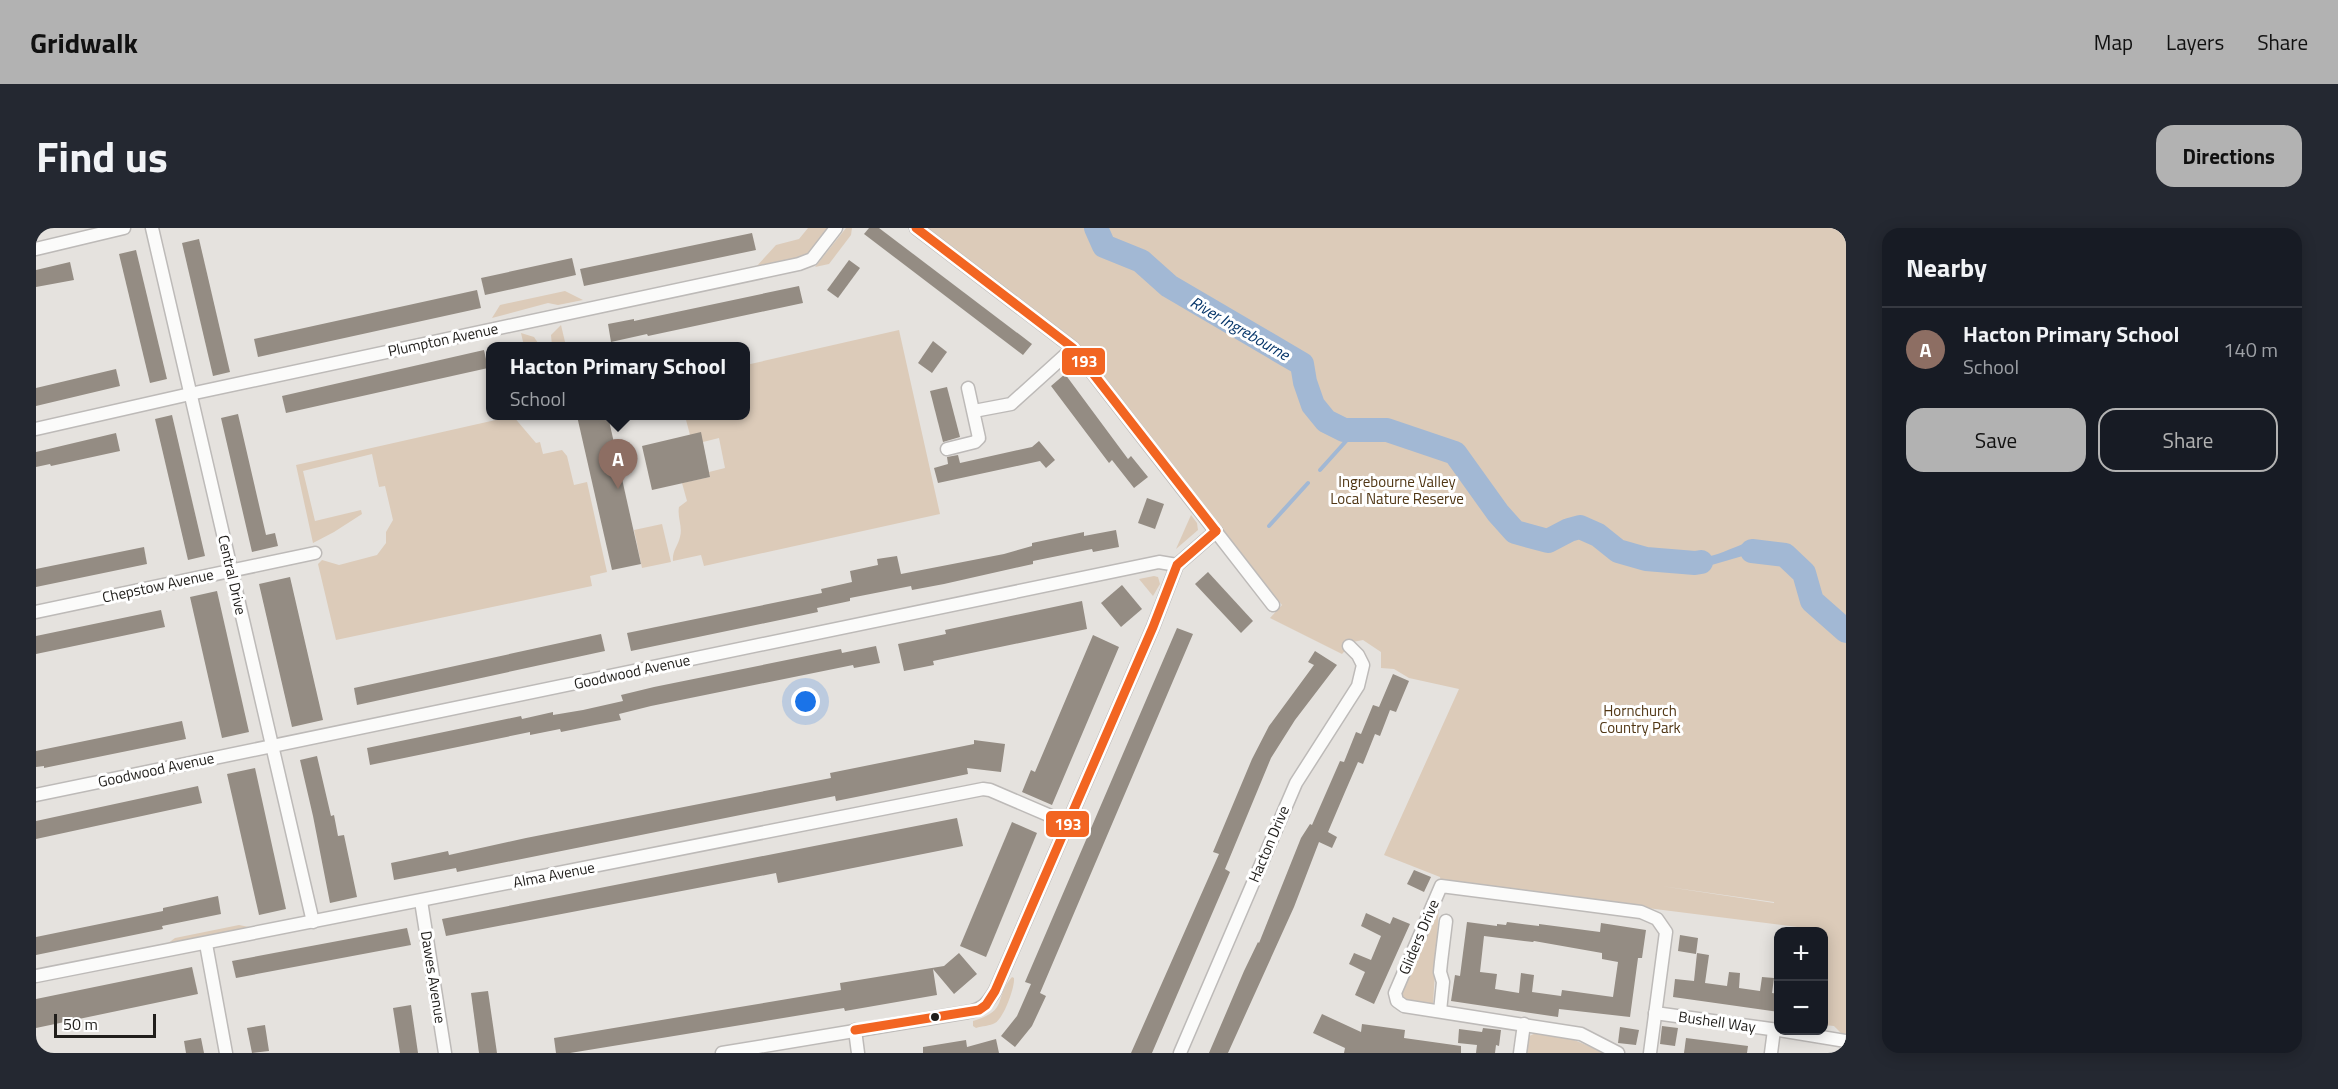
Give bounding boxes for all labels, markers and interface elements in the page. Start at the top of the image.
text: Gridwalk [30,21,138,64]
text: Map [2094,26,2133,58]
text: Layers [2166,26,2224,58]
text: Share [2257,26,2308,58]
text: Find us [36,124,168,188]
button: Directions [2156,125,2302,187]
text: Nearby [1906,248,1987,287]
water label: River Ingrebourne [1186,290,1295,367]
street label: Plumpton Avenue [386,317,500,362]
text: Hacton Primary School [1963,317,2180,351]
text: A [1919,334,1932,365]
text: 140 m [2223,334,2278,365]
popup [486,342,750,420]
line badge: 193 [1061,347,1106,376]
text: Hacton Primary School [510,349,726,383]
text: 193 [1071,349,1097,373]
text: School [1963,351,2019,382]
text: School [510,383,566,414]
button: Save [1906,408,2086,472]
button: Share [2098,408,2278,472]
pin: A [598,440,638,489]
park label: Ingrebourne Valley Local Nature Reserve [1330,470,1464,510]
street label: Central Drive [212,533,253,617]
street label: Chepstow Avenue [100,562,216,609]
street label: Goodwood Avenue [572,648,692,695]
your location [791,687,820,716]
park label: Hornchurch Country Park [1599,699,1681,739]
street label: Goodwood Avenue [96,746,216,793]
street label: Hacton Drive [1242,802,1295,886]
line badge: 193 [1045,810,1090,838]
text: 193 [1055,812,1081,836]
street label: Alma Avenue [511,855,597,894]
street label: Gliders Drive [1392,896,1445,978]
map controls [1774,927,1828,1035]
button: + [1774,927,1828,981]
street label: Dawes Avenue [415,929,452,1025]
button: − [1774,981,1828,1035]
street label: Bushell Way [1677,1005,1757,1038]
scale bar [54,1011,156,1038]
unlabelled marker [929,1011,941,1023]
text: 50 m [63,1012,98,1036]

